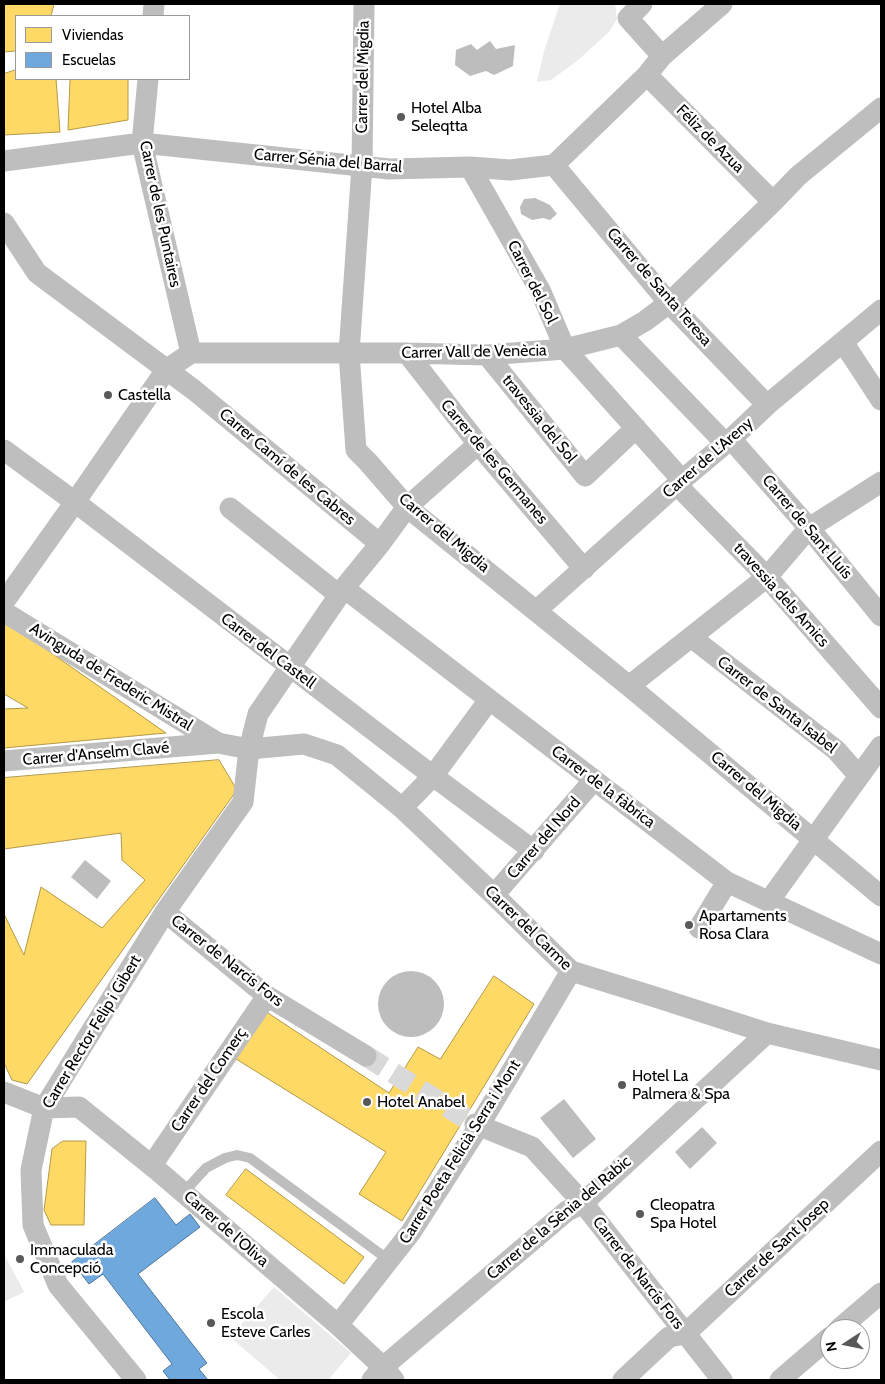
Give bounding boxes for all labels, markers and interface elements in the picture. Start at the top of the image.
legend [15,15,190,80]
street label: Carrer del Migdia [352,20,374,134]
text: Viviendas [62,26,123,44]
text: Escuelas [62,51,116,69]
place label: Hotel Alba Seleqtta [411,98,482,136]
street label: Féliz de Azua [672,101,748,177]
marker: Hotel Alba Seleqtta [395,111,407,123]
street label: Carrer de les Puntaires [135,139,185,289]
street label: Carrer Sénia del Barral [253,145,403,177]
street label: Carrer de Santa Teresa [602,224,716,350]
street label: Carrer del Sol [503,237,561,327]
street label: Carrer Vall de Venècia [401,341,547,363]
street label: travessia del Sol [498,371,580,467]
place label: Castella [118,385,171,405]
marker: Castella [102,389,114,401]
street label: Carrer de les Germanes [436,396,552,528]
street label: Carrer Camí de les Cabres [215,404,359,530]
street label: Carrer de L'Areny [659,414,757,502]
street label: Carrer de Sant Lluís [758,471,856,583]
street label: Carrer del Migdia [395,489,493,577]
street label: travessia dels Amics [729,539,833,651]
street label: Carrer del Castell [217,609,319,693]
street label: Avinguda de Frederic Mistral [26,619,196,735]
street label: Carrer de Santa Isabel [713,652,841,758]
street label: Carrer d'Anselm Clavé [22,738,170,770]
street label: Carrer de la fàbrica [547,742,659,832]
street label: Carrer del Migdia [707,747,805,835]
street label: Carrer del Nord [503,793,585,883]
street label: Carrer del Carme [480,882,576,974]
place label: Apartaments Rosa Clara [699,906,787,944]
street label: Carrer de Narcís Fors [167,911,287,1011]
marker: Apartaments Rosa Clara [683,919,695,931]
street label: Carrer Rector Felip i Gibert [38,952,146,1112]
street label: Carrer del Comerç [167,1024,251,1136]
street label: Carrer Poeta Felicià Serra i Mont [395,1056,525,1248]
place label: Hotel La Palmera & Spa [632,1066,730,1104]
marker: Hotel La Palmera & Spa [616,1079,628,1091]
place label: Hotel Anabel [377,1092,465,1112]
marker: Hotel Anabel [361,1096,373,1108]
street label: Carrer de la Sènia del Rabic [483,1152,635,1284]
street label: Carrer de l'Oliva [180,1187,272,1271]
place label: Cleopatra Spa Hotel [650,1195,716,1233]
street label: Carrer de Sant Josep [721,1195,833,1301]
marker: Cleopatra Spa Hotel [634,1208,646,1220]
street label: Carrer de Narcís Fors [588,1213,688,1333]
place label: Immaculada Concepció [30,1240,113,1278]
marker: Immaculada Concepció [14,1253,26,1265]
place label: Escola Esteve Carles [221,1304,310,1342]
marker: Escola Esteve Carles [205,1317,217,1329]
north arrow [820,1319,870,1369]
text: N [821,1340,841,1353]

